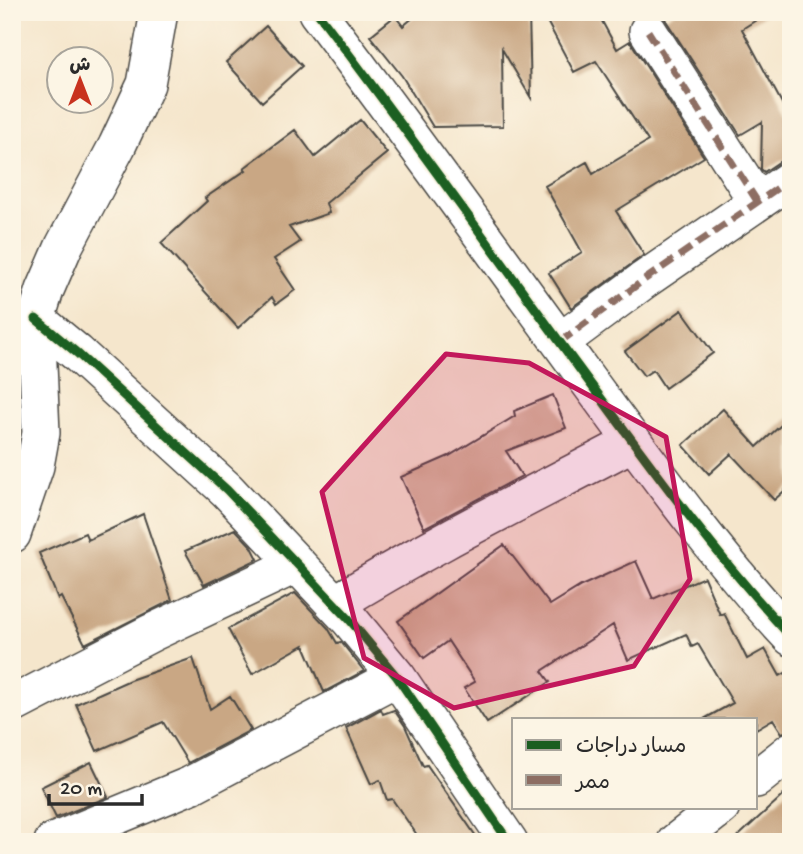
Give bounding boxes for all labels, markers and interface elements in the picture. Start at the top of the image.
north arrow [46,46,116,116]
text: ش [70,55,91,78]
legend [512,718,758,808]
text: مسار دراجات [576,736,686,761]
scale bar [49,763,142,807]
text: ممر [574,772,610,797]
text: 20 m [60,778,102,803]

